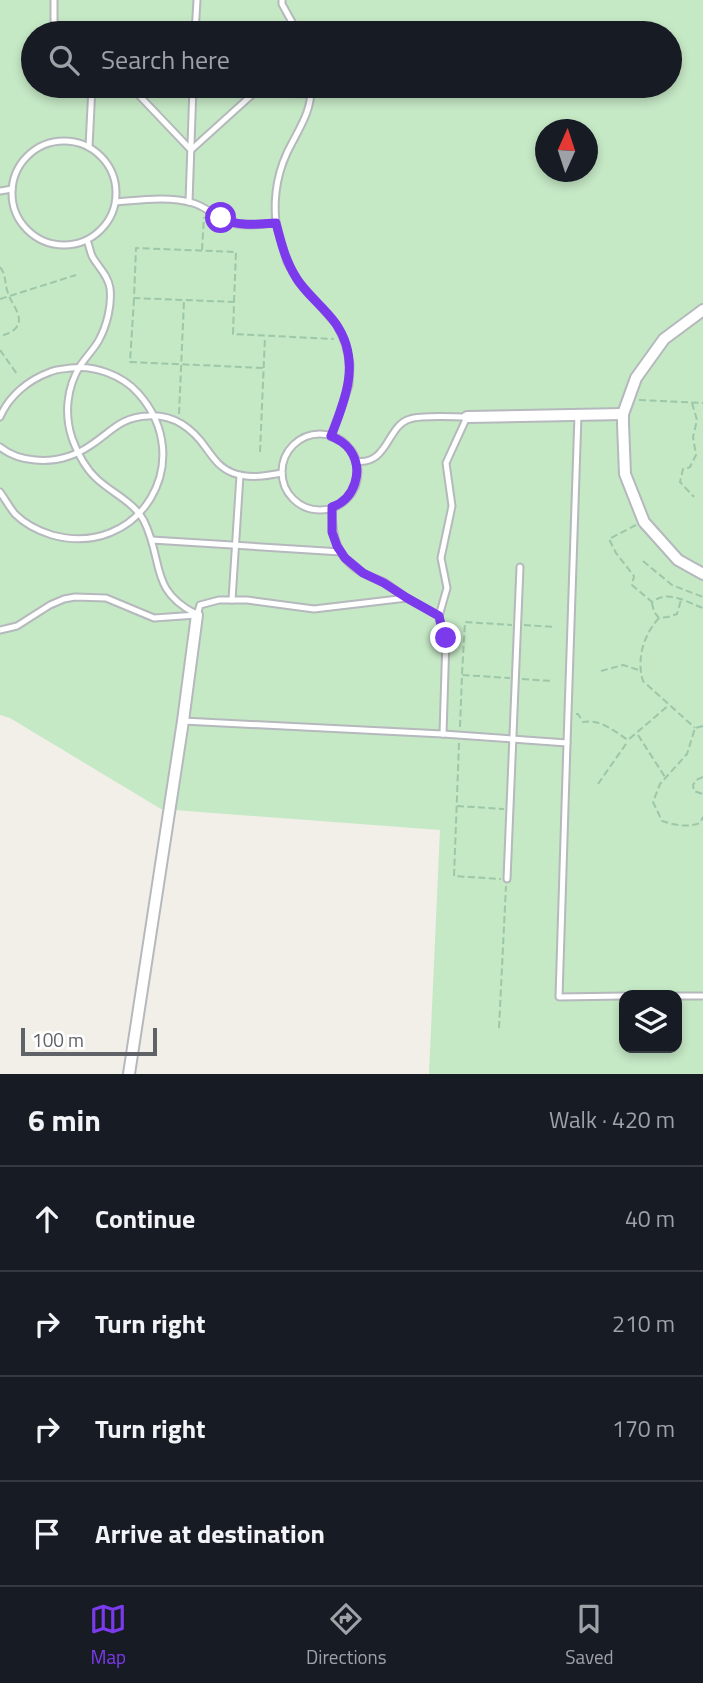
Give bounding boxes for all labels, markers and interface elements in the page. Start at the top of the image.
search box [21,21,682,98]
text: Search here [101,40,230,79]
icon: search [45,41,83,79]
north arrow [535,119,598,182]
route start [205,202,236,233]
route end [430,622,461,653]
map controls [619,990,682,1053]
button: layers [619,990,682,1053]
scale bar [21,1025,158,1057]
text: 100 m [32,1025,84,1054]
text: 6 min [28,1097,101,1143]
text: Walk · 420 m [549,1102,675,1137]
text: Continue [95,1199,195,1238]
icon: ahead [28,1200,66,1238]
text: 40 m [625,1201,675,1236]
text: Turn right [95,1304,206,1343]
icon: right [28,1305,66,1343]
text: 210 m [612,1306,675,1341]
text: Turn right [95,1409,206,1448]
icon: right [28,1410,66,1448]
text: 170 m [612,1411,675,1446]
text: Arrive at destination [95,1514,325,1553]
icon: arrive [28,1515,66,1553]
tab: Map [89,1600,127,1671]
tab: Directions [306,1600,387,1671]
tab: Saved [565,1600,614,1671]

